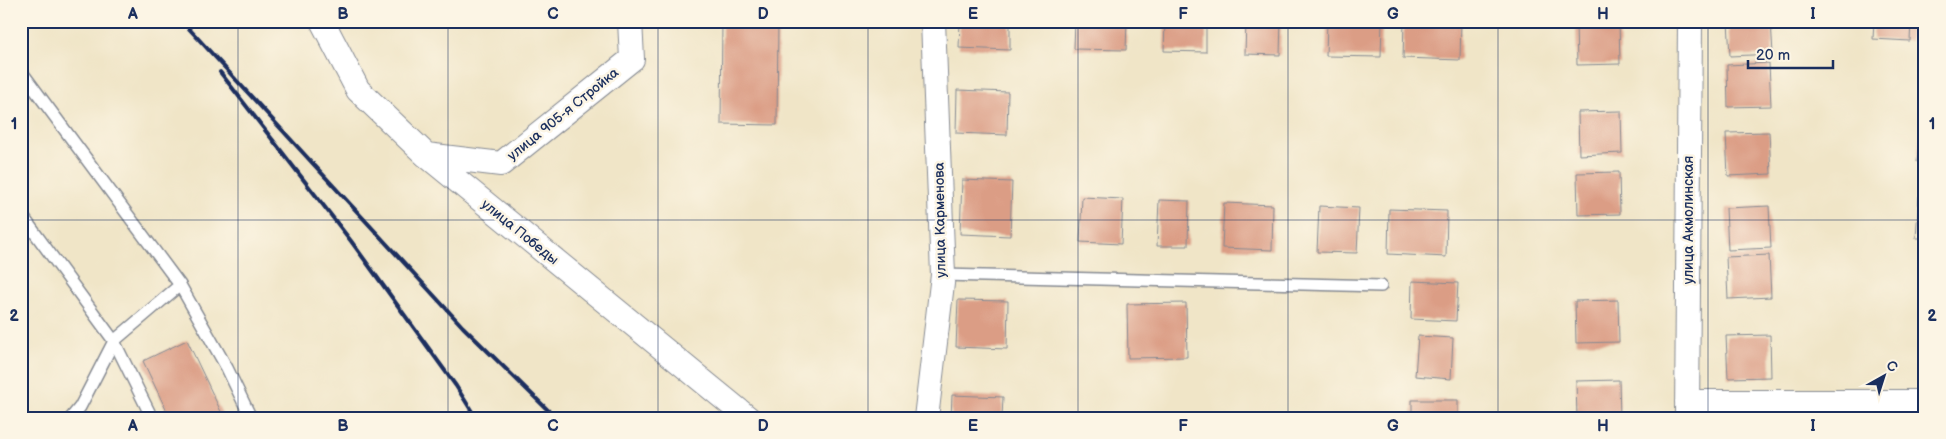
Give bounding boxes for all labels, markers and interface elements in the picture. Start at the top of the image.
text: A [127,5,138,24]
text: B [337,5,349,24]
text: C [547,5,559,24]
text: D [757,5,769,24]
text: E [968,5,978,24]
text: F [1178,5,1188,24]
text: G [1387,5,1399,24]
text: H [1597,5,1609,24]
text: I [1810,5,1816,24]
scale bar [1748,38,1834,70]
text: 20 m [1756,46,1790,65]
street label: улица 905-я Стройка [504,63,623,164]
text: 1 [11,115,17,134]
text: 1 [1929,115,1935,134]
street label: улица Акмолинская [1680,155,1697,284]
street label: улица Карменова [930,161,950,278]
street label: улица Победы [478,196,562,268]
text: 2 [9,307,19,326]
text: 2 [1927,307,1937,326]
north arrow [1858,352,1908,402]
text: С [1883,357,1901,376]
text: A [127,417,138,436]
text: B [337,417,349,436]
text: C [547,417,559,436]
text: D [757,417,769,436]
text: E [968,417,978,436]
text: F [1178,417,1188,436]
text: G [1387,417,1399,436]
text: H [1597,417,1609,436]
text: I [1810,417,1816,436]

